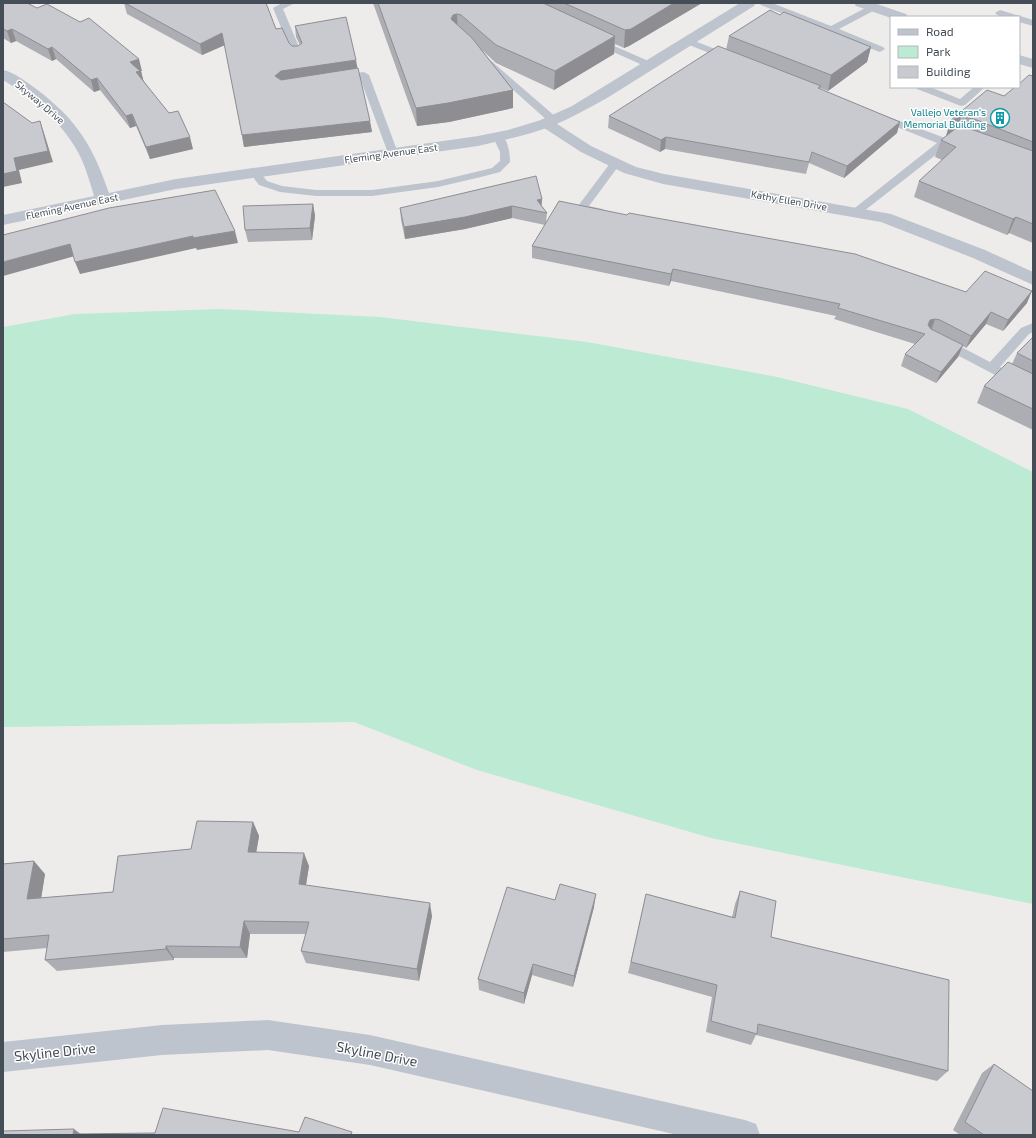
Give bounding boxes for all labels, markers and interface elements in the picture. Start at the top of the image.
legend [890,16,1020,88]
text: Road [926,24,954,38]
text: Park [926,44,951,58]
text: Building [926,64,971,78]
street label: Skyway Drive [13,78,67,126]
place label: Vallejo Veteran’s Memorial Building [904,106,986,130]
building icon: Vallejo Veteran’s Memorial Building [989,107,1011,129]
street label: Fleming Avenue East [344,140,439,165]
street label: Kathy Ellen Drive [750,187,828,213]
street label: Fleming Avenue East [25,190,119,222]
street label: Skyline Drive [335,1037,419,1070]
street label: Skyline Drive [13,1039,97,1064]

